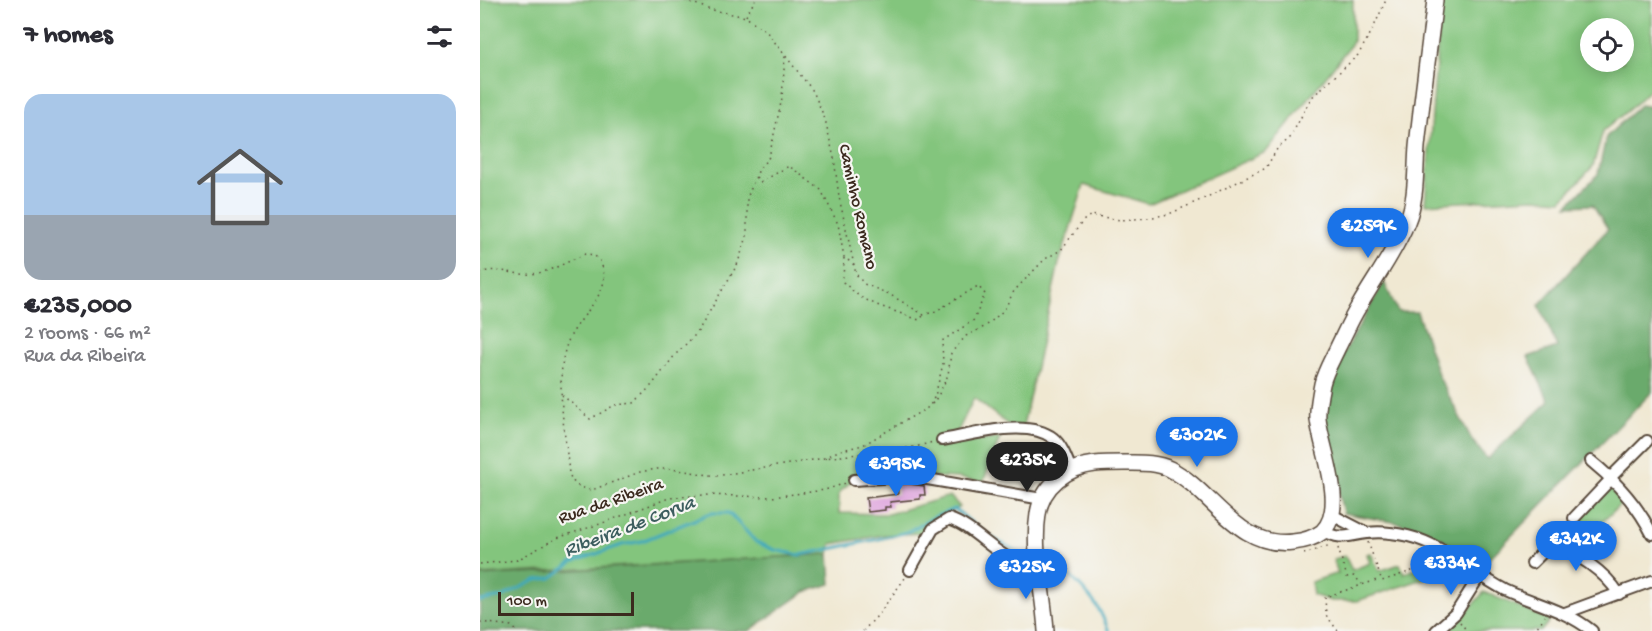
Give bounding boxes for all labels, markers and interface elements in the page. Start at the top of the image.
map controls [1580,18,1634,72]
button: locate [1580,18,1634,72]
icon: filters [423,20,456,53]
text: 7 homes [24,21,113,52]
icon: home [186,133,294,241]
street label: Caminho Romano [832,142,882,272]
pin: €259K [1326,208,1410,259]
text: €259K [1341,216,1395,239]
text: €235,000 [24,292,132,323]
text: 2 rooms · 66 m² [24,323,151,346]
text: Rua da Ribeira [24,346,145,369]
pin: €302K [1155,417,1239,468]
text: €302K [1170,425,1224,448]
pin: €235K [985,442,1069,493]
pin: €395K [854,446,938,497]
text: €235K [1000,450,1054,473]
text: €395K [869,454,923,477]
street label: Rua da Ribeira [556,474,667,530]
water label: Ribeira de Corva [561,492,700,563]
pin: €342K [1534,521,1618,572]
text: €342K [1550,529,1602,552]
pin: €334K [1409,545,1493,596]
pin: €325K [984,549,1068,600]
text: €334K [1424,553,1478,576]
text: €325K [999,557,1053,580]
scale bar [498,589,634,616]
text: 100 m [507,593,547,612]

